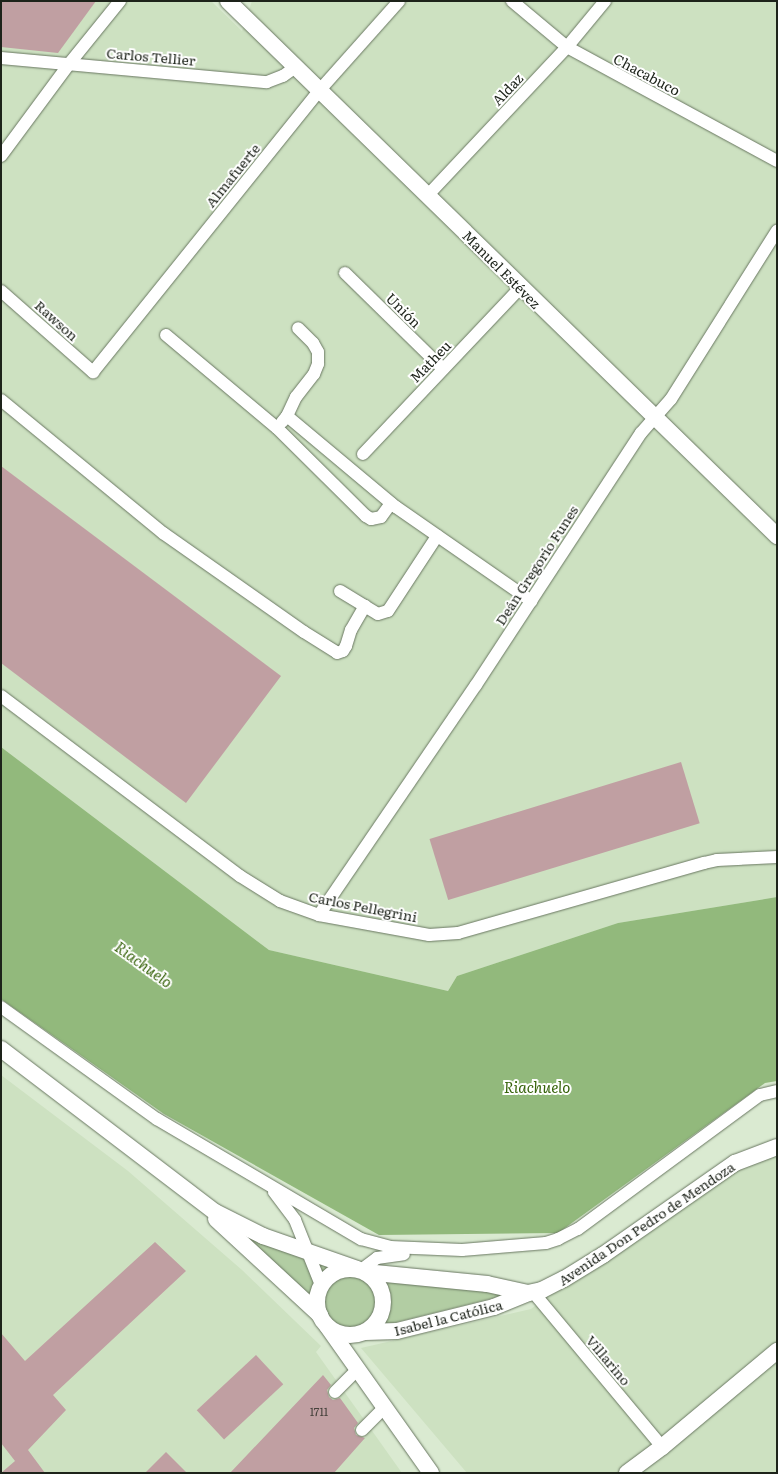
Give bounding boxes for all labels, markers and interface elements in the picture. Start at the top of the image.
street label: Carlos Tellier [106,44,196,68]
street label: Chacabuco [611,49,683,99]
street label: Aldaz [488,69,526,109]
street label: Almafuerte [201,140,263,210]
street label: Manuel Estévez [460,227,544,311]
street label: Unión [383,289,425,331]
street label: Rawson [32,296,82,344]
street label: Matheu [406,337,454,385]
street label: Deán Gregorio Funes [491,502,581,628]
street label: Carlos Pellegrini [307,887,419,925]
water label: Riachuelo [112,937,176,991]
water label: Riachuelo [504,1078,570,1096]
street label: Avenida Don Pedro de Mendoza [555,1158,737,1288]
street label: Isabel la Católica [392,1295,504,1339]
street label: Villarino [583,1332,635,1388]
house number: 1711 [310,1404,328,1418]

